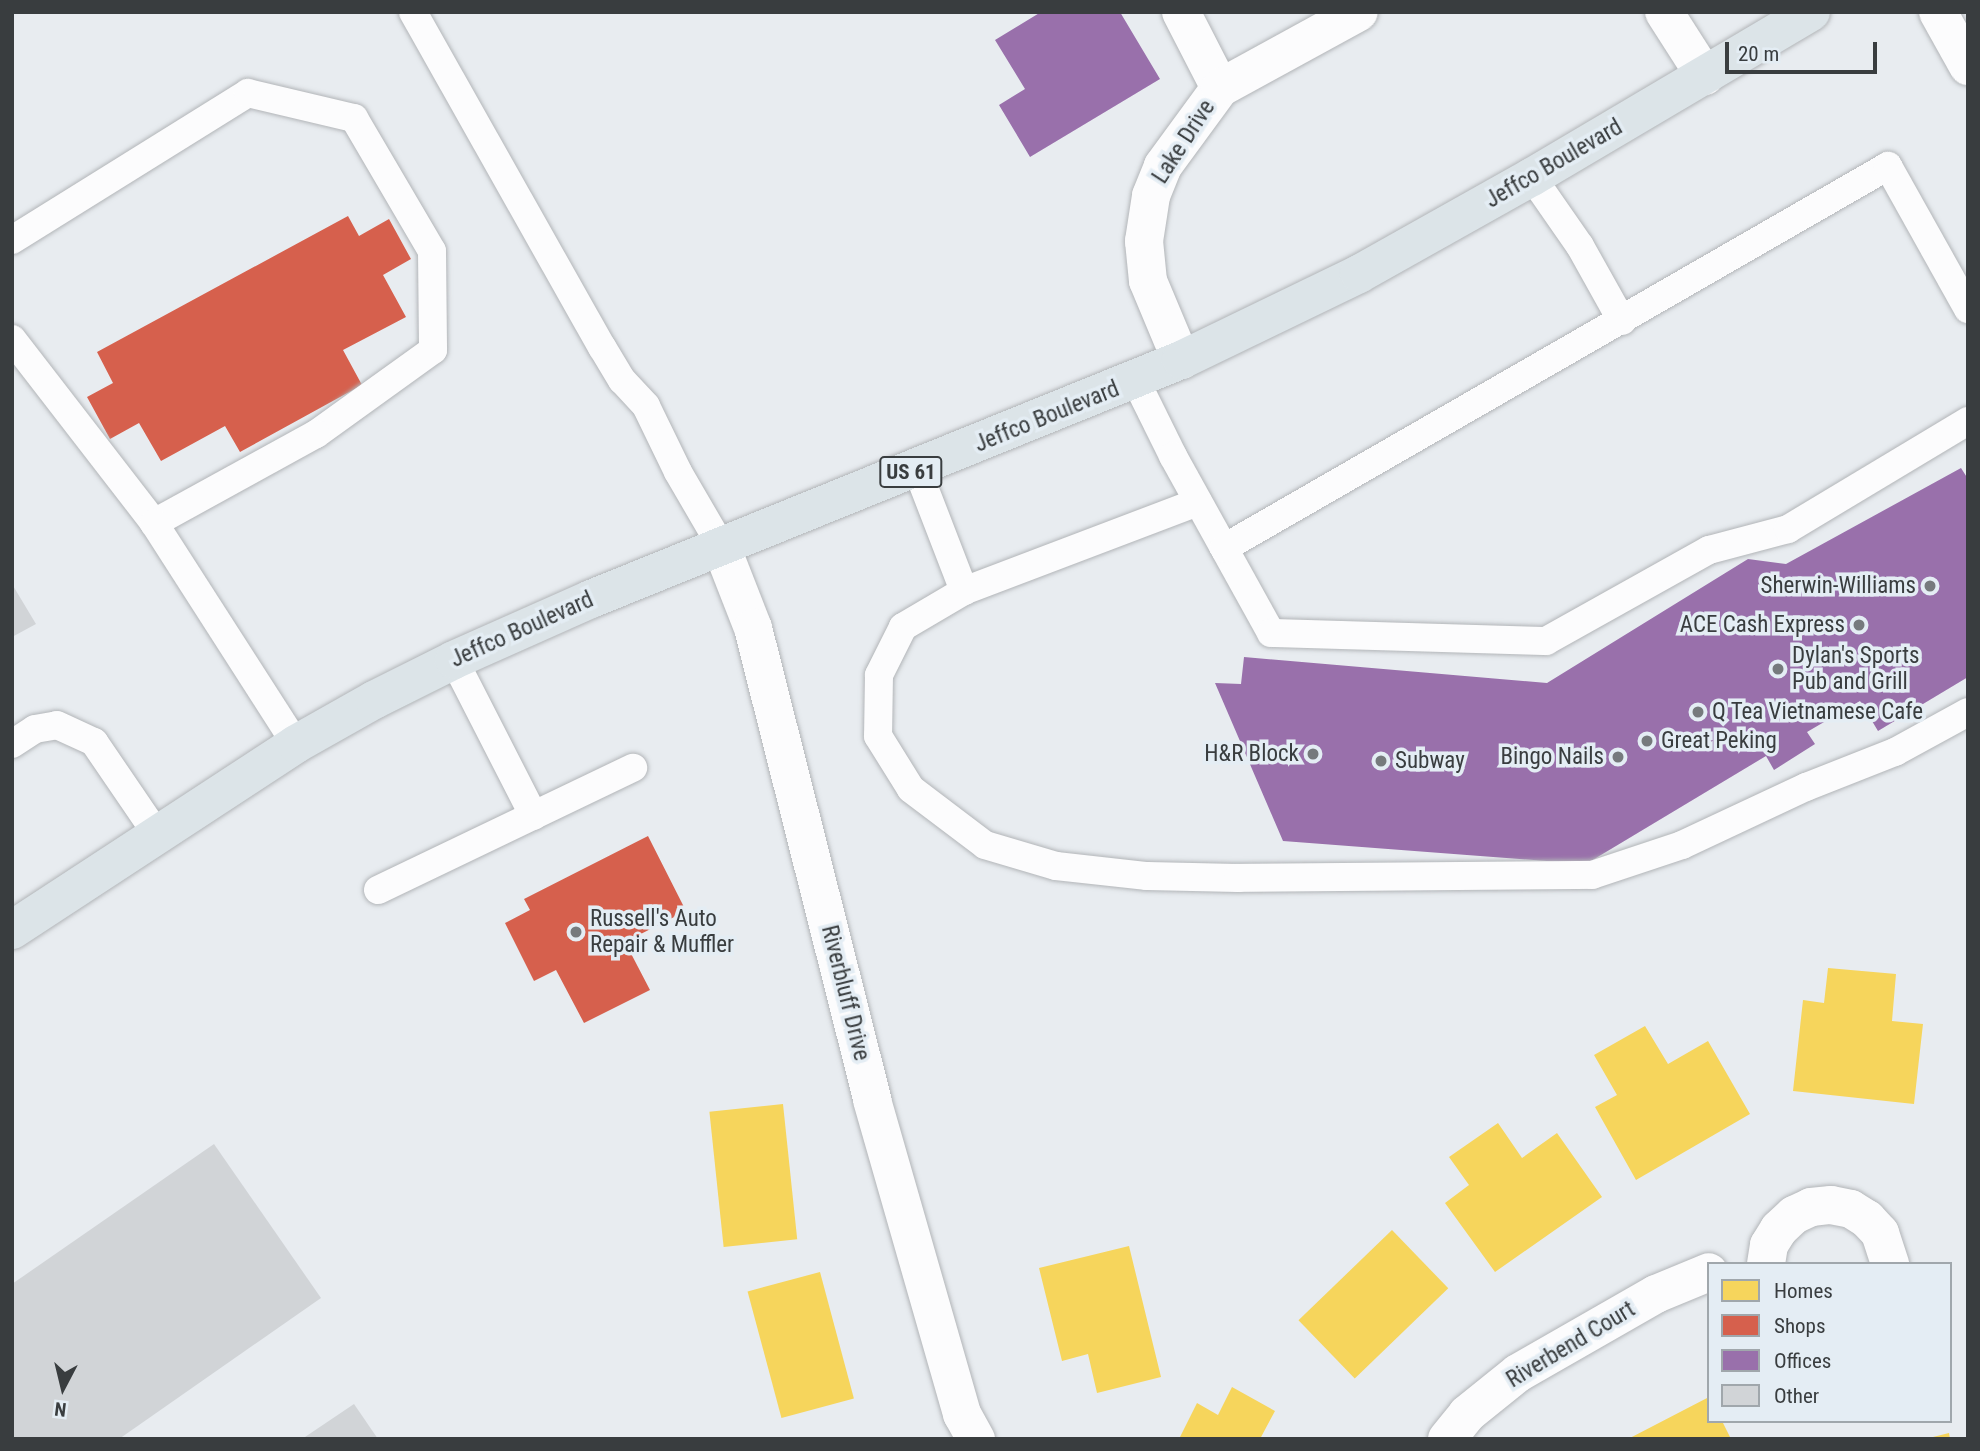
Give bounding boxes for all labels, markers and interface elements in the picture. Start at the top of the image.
scale bar [1728,28,1880,72]
text: 20 m [1738,42,1779,66]
street label: Lake Drive [1147,95,1221,189]
street label: Jeffco Boulevard [1481,114,1627,214]
street label: Jeffco Boulevard [971,375,1123,459]
road number: US 61 [878,454,944,490]
place label: Sherwin-Williams [1760,572,1916,600]
marker: Sherwin-Williams [1922,578,1938,594]
street label: Jeffco Boulevard [446,586,598,674]
place label: ACE Cash Express [1680,611,1845,639]
marker: ACE Cash Express [1851,617,1867,633]
place label: Dylan's Sports Pub and Grill [1792,642,1920,696]
marker: Dylan's Sports Pub and Grill [1770,661,1786,677]
place label: Q Tea Vietnamese Cafe [1712,698,1923,726]
marker: Q Tea Vietnamese Cafe [1690,704,1706,720]
place label: Great Peking [1661,727,1777,755]
marker: Great Peking [1639,733,1655,749]
place label: H&R Block [1204,740,1299,768]
place label: Bingo Nails [1501,743,1604,771]
marker: H&R Block [1305,746,1321,762]
place label: Subway [1395,747,1465,775]
marker: Bingo Nails [1610,749,1626,765]
marker: Subway [1373,753,1389,769]
place label: Russell's Auto Repair & Muffler [590,905,734,959]
street label: Riverbluff Drive [815,923,875,1063]
marker: Russell's Auto Repair & Muffler [568,924,584,940]
legend [1707,1262,1952,1423]
text: Homes [1774,1279,1833,1303]
street label: Riverbend Court [1502,1296,1640,1394]
text: Shops [1774,1314,1826,1338]
text: Offices [1774,1349,1831,1373]
north arrow [28,1353,98,1423]
text: Other [1774,1384,1819,1408]
text: N [53,1397,68,1421]

